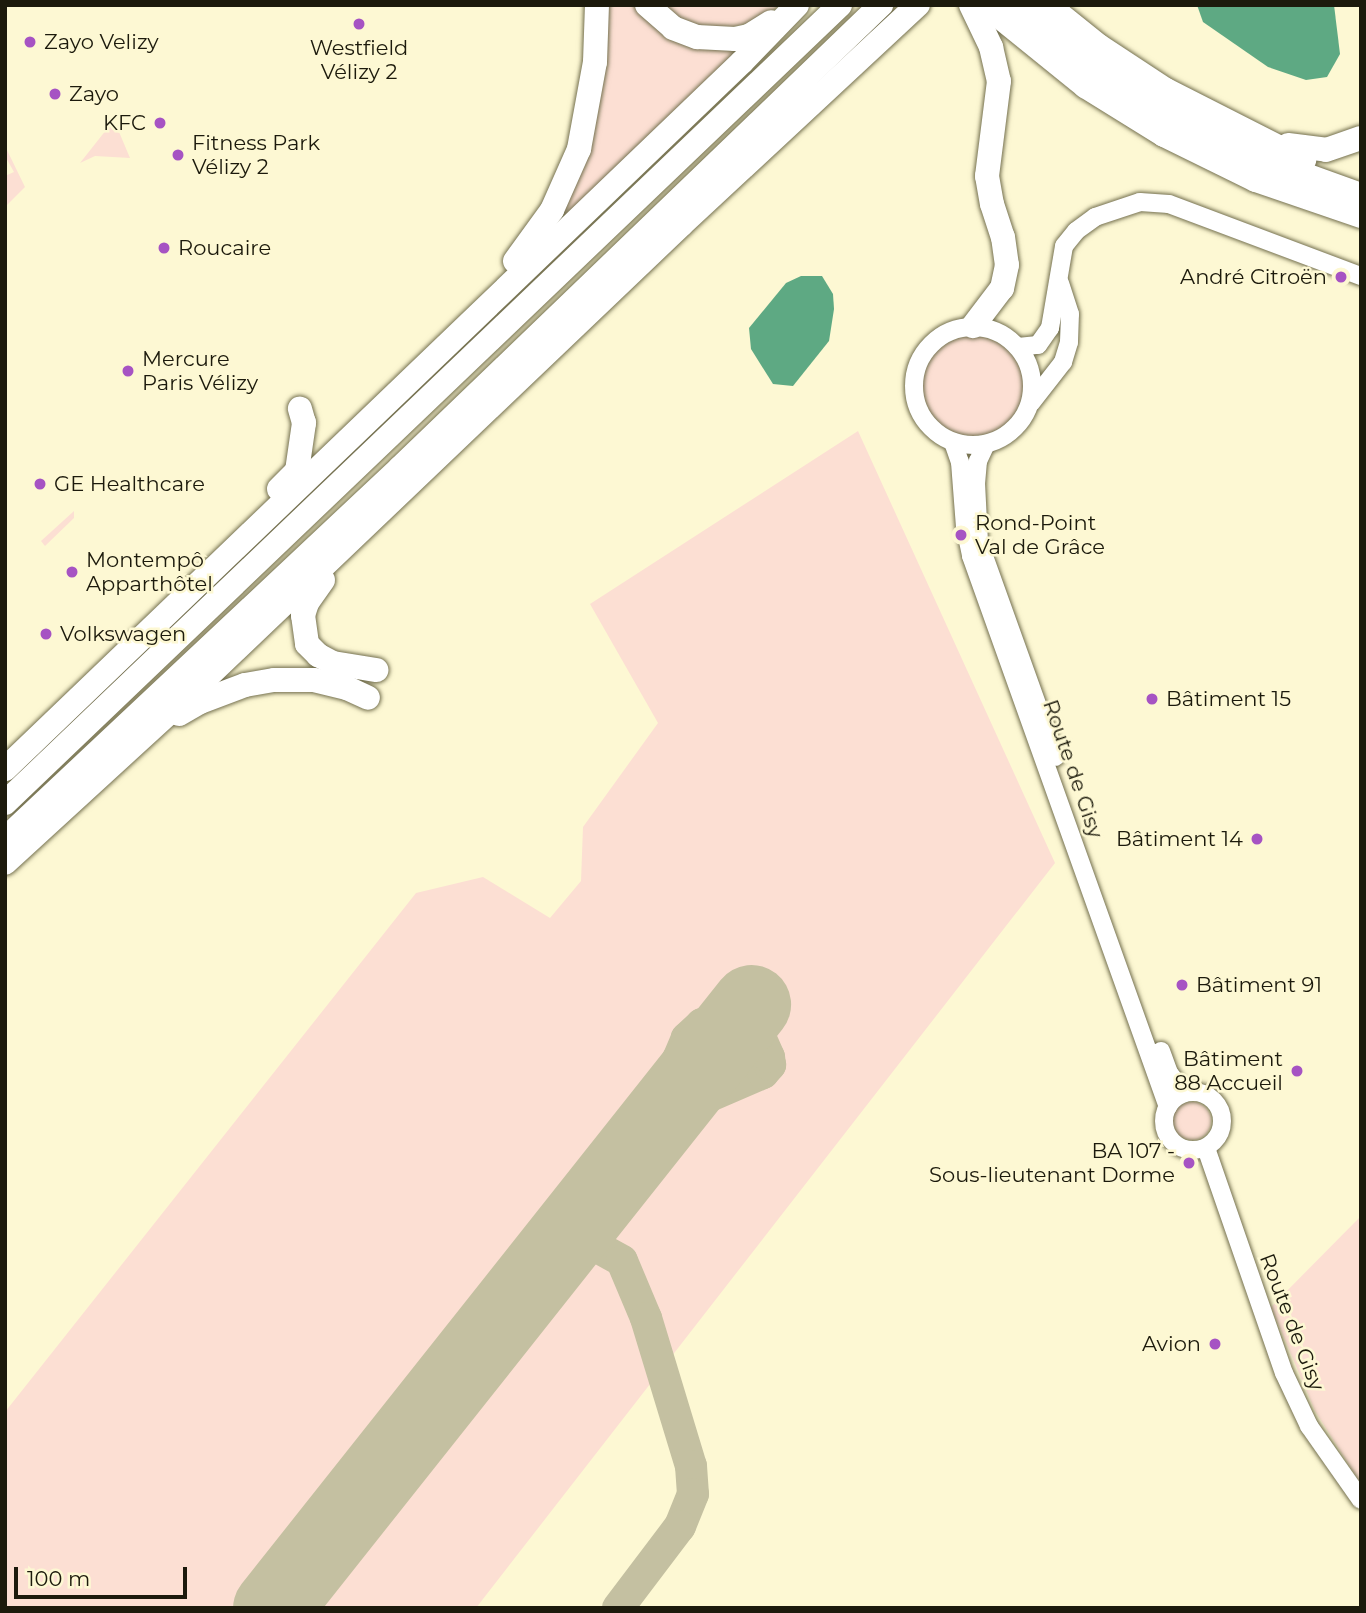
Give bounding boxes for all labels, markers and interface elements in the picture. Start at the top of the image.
marker: Westfield Vélizy 2 [351,16,367,32]
place label: Zayo Velizy [44,29,159,55]
marker: Zayo Velizy [22,34,38,50]
place label: Westfield Vélizy 2 [310,35,408,85]
place label: Zayo [69,81,119,107]
marker: Zayo [47,86,63,102]
place label: KFC [103,110,146,136]
marker: KFC [152,115,168,131]
place label: Fitness Park Vélizy 2 [192,130,320,180]
marker: Fitness Park Vélizy 2 [170,147,186,163]
place label: Roucaire [178,235,271,261]
marker: Roucaire [156,240,172,256]
place label: André Citroën [1180,264,1327,290]
marker: André Citroën [1333,269,1349,285]
place label: Mercure Paris Vélizy [142,346,258,396]
marker: Mercure Paris Vélizy [120,363,136,379]
place label: GE Healthcare [54,471,205,497]
marker: GE Healthcare [32,476,48,492]
place label: Rond-Point Val de Grâce [975,510,1105,560]
marker: Rond-Point Val de Grâce [953,527,969,543]
place label: Montempô Apparthôtel [86,547,213,597]
marker: Montempô Apparthôtel [64,564,80,580]
place label: Volkswagen [60,621,186,647]
marker: Volkswagen [38,626,54,642]
place label: Bâtiment 15 [1166,686,1291,712]
marker: Bâtiment 15 [1144,691,1160,707]
street label: Route de Gisy [1038,696,1108,842]
place label: Bâtiment 14 [1116,826,1243,852]
marker: Bâtiment 14 [1249,831,1265,847]
place label: Bâtiment 91 [1196,972,1322,998]
marker: Bâtiment 91 [1174,977,1190,993]
place label: Bâtiment 88 Accueil [1174,1046,1283,1096]
marker: Bâtiment 88 Accueil [1289,1063,1305,1079]
place label: BA 107 - Sous-lieutenant Dorme [929,1138,1175,1188]
marker: BA 107 - Sous-lieutenant Dorme [1181,1155,1197,1171]
street label: Route de Gisy [1254,1250,1330,1394]
place label: Avion [1142,1331,1201,1357]
marker: Avion [1207,1336,1223,1352]
scale bar [18,1554,191,1598]
text: 100 m [27,1566,90,1591]

